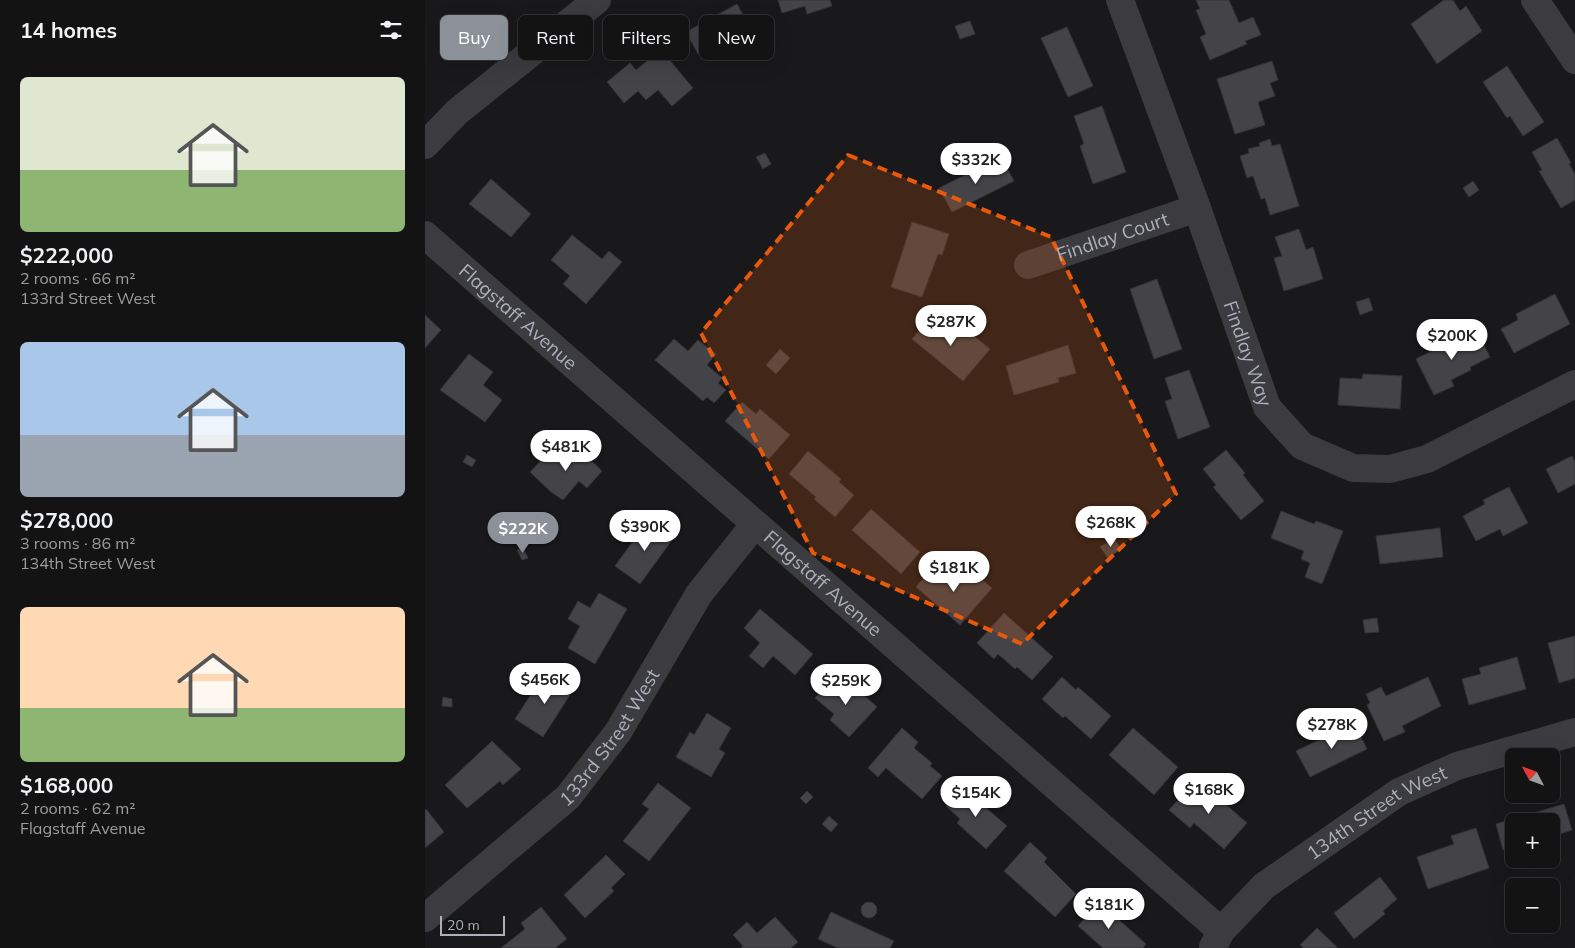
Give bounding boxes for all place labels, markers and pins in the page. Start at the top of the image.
pin: $332K [941,142,1011,185]
pin: $287K [916,304,986,347]
pin: $200K [1417,318,1487,361]
pin: $481K [531,430,601,472]
pin: $268K [1076,506,1146,548]
pin: $390K [610,510,680,552]
pin: $222K [488,512,558,554]
pin: $181K [919,550,989,593]
pin: $456K [510,662,580,705]
pin: $259K [811,664,881,706]
pin: $278K [1297,708,1367,750]
pin: $168K [1174,772,1244,815]
pin: $154K [941,776,1011,818]
pin: $181K [1074,888,1144,930]

